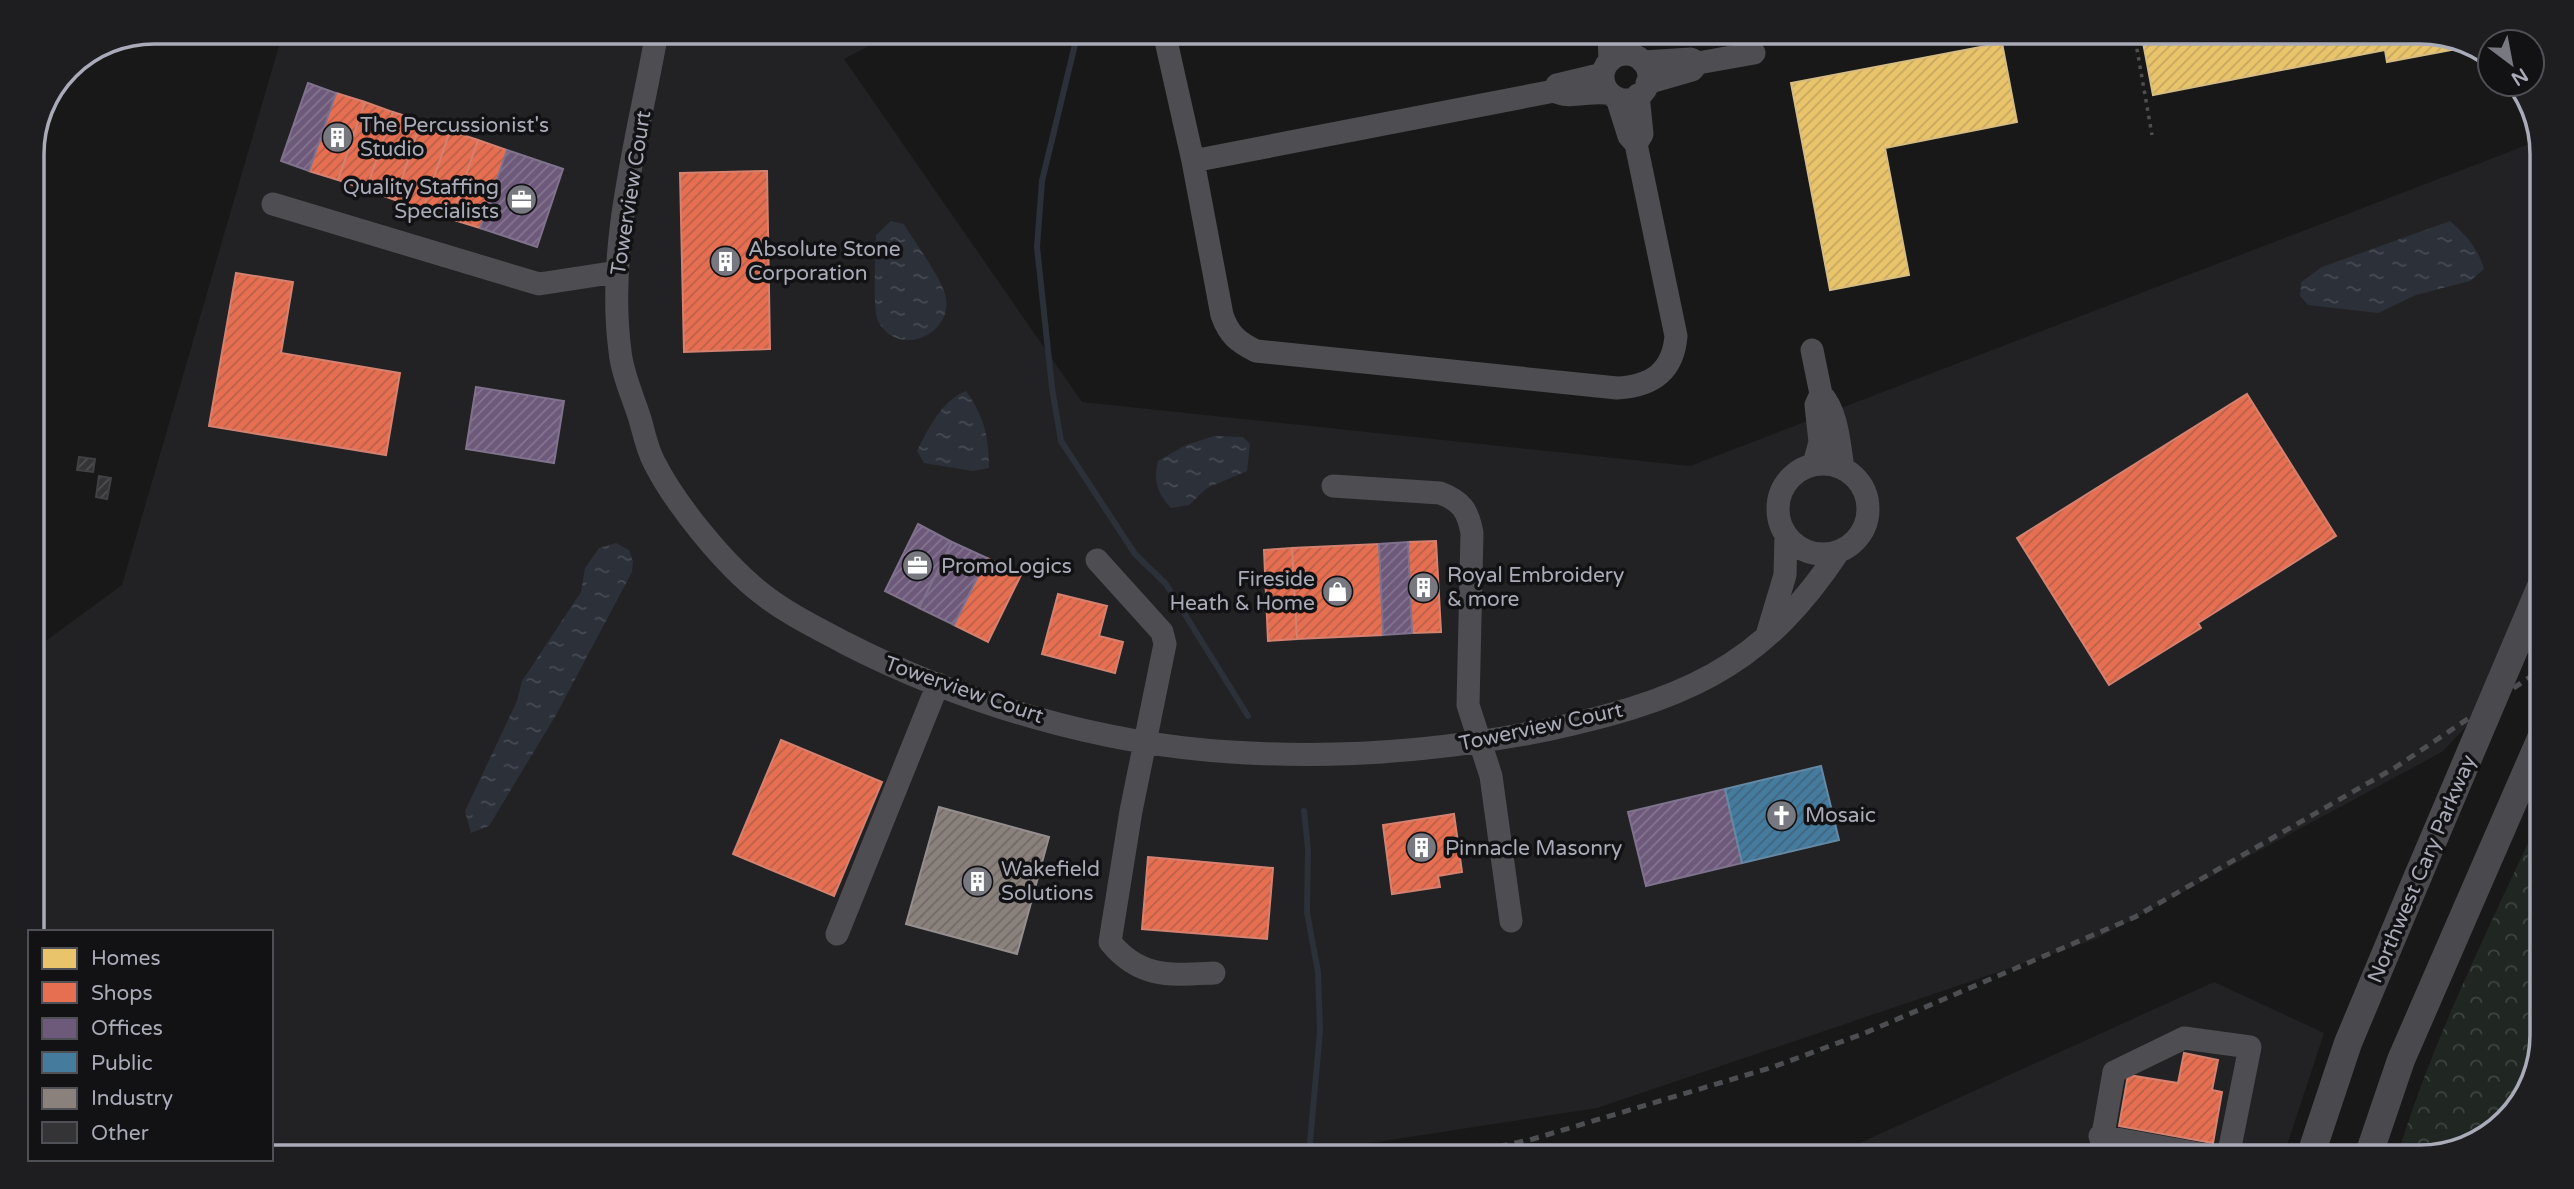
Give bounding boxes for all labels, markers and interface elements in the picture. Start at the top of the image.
north arrow [2476,28,2546,98]
text: N [2507,63,2532,90]
street label: Towerview Court [606,109,656,277]
place label: The Percussionist's Studio [360,113,549,162]
building icon: The Percussionist's Studio [320,120,354,154]
place label: Quality Staffing Specialists [343,175,499,224]
office icon: Quality Staffing Specialists [505,182,539,216]
place label: Absolute Stone Corporation [748,237,901,286]
building icon: Absolute Stone Corporation [708,244,742,278]
office icon: PromoLogics [901,549,935,583]
place label: PromoLogics [941,554,1072,579]
place label: Royal Embroidery & more [1447,563,1624,612]
place label: Fireside Heath & Home [1169,567,1315,616]
building icon: Royal Embroidery & more [1407,570,1441,604]
shop icon: Fireside Heath & Home [1321,574,1355,608]
street label: Towerview Court [881,651,1047,729]
street label: Towerview Court [1457,697,1625,757]
street label: Northwest Cary Parkway [2363,751,2481,987]
church icon: Mosaic [1765,798,1799,832]
place label: Mosaic [1805,803,1876,828]
building icon: Pinnacle Masonry [1405,831,1439,865]
place label: Pinnacle Masonry [1445,836,1622,861]
place label: Wakefield Solutions [1001,857,1100,906]
building icon: Wakefield Solutions [961,864,995,898]
legend [28,930,273,1161]
text: Homes [91,946,161,971]
text: Shops [91,981,153,1006]
text: Offices [91,1016,163,1041]
text: Public [91,1051,153,1076]
text: Industry [91,1086,173,1111]
text: Other [91,1121,149,1146]

